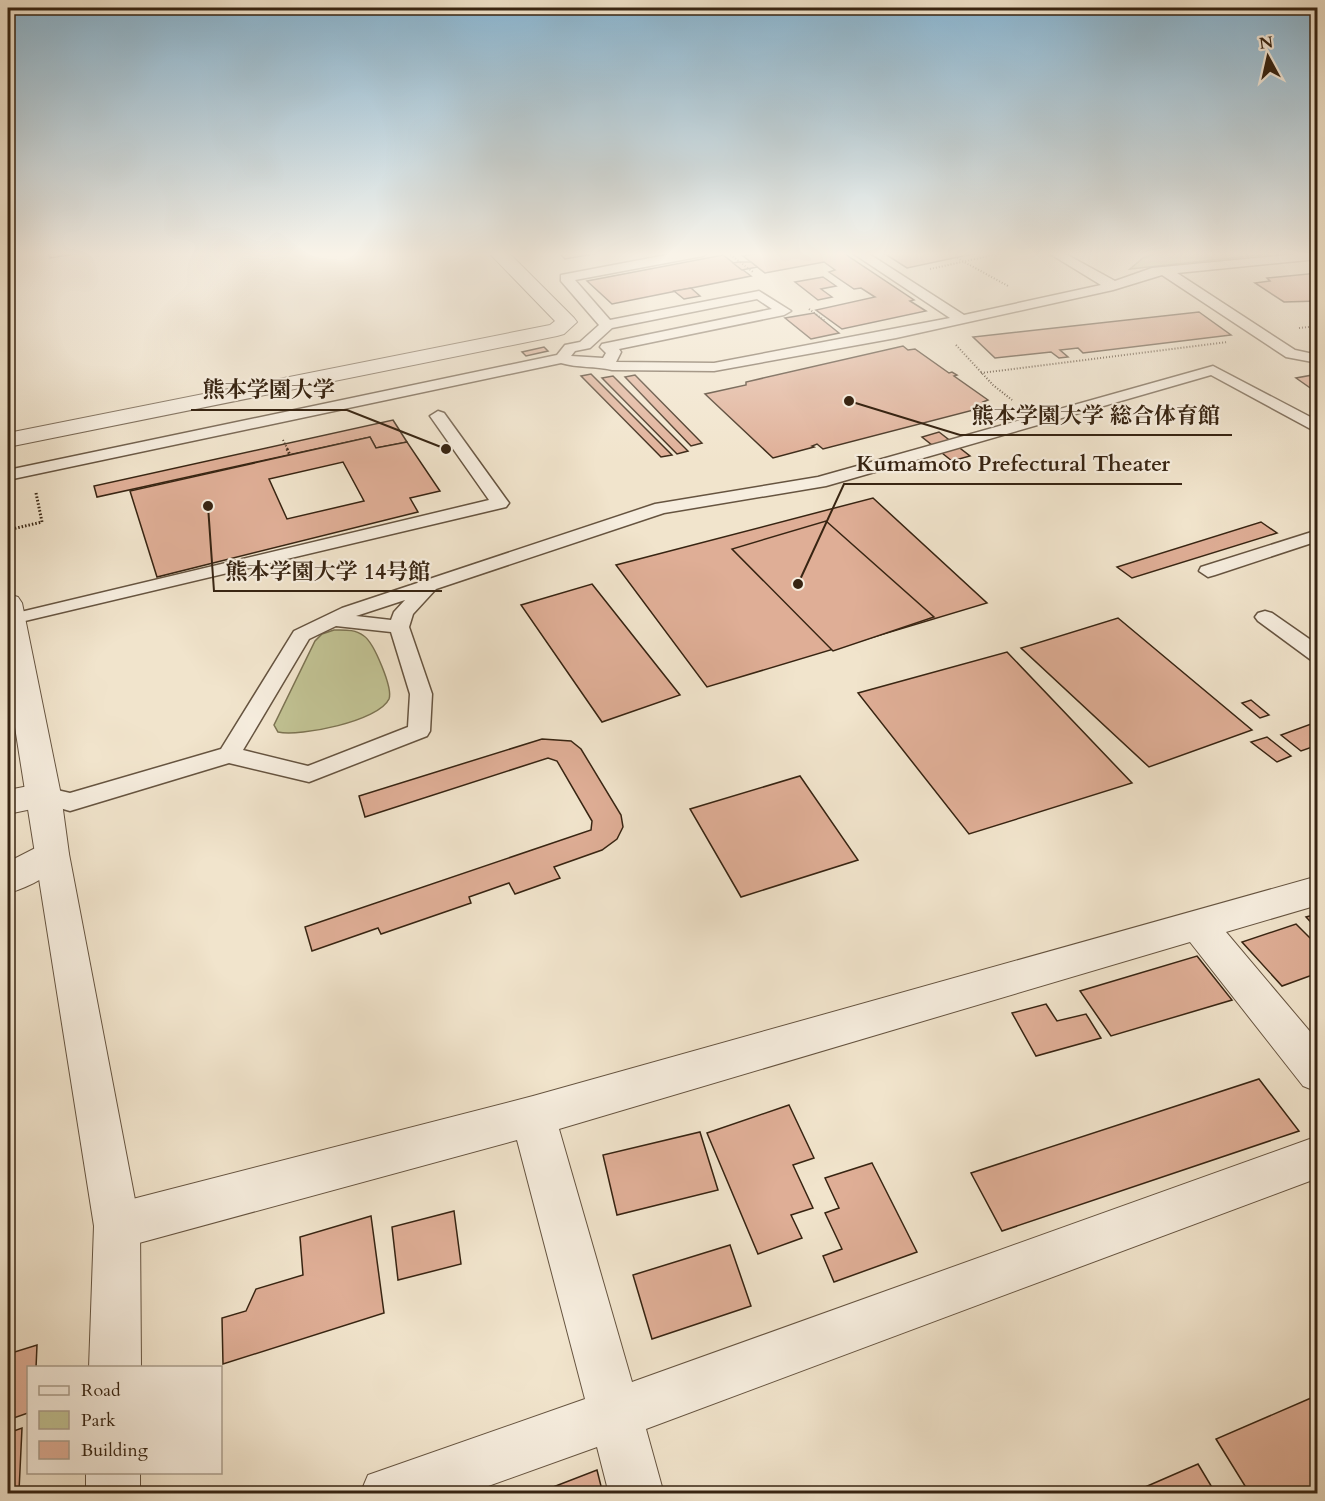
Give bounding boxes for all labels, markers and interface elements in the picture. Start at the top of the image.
north arrow [1238,27,1298,87]
text: N [1258,31,1275,55]
callout: 熊本学園大学 [191,370,347,410]
text: 熊本学園大学 [203,375,335,405]
callout: 熊本学園大学 総合体育館 [960,395,1232,435]
text: 熊本学園大学 総合体育館 [972,401,1220,431]
callout: Kumamoto Prefectural Theater [844,444,1182,484]
text: Kumamoto Prefectural Theater [856,449,1170,479]
callout: 熊本学園大学 14号館 [214,551,442,591]
text: 熊本学園大学 14号館 [226,557,430,587]
legend [27,1366,222,1474]
text: Road [81,1378,121,1403]
text: Park [81,1408,116,1433]
text: Building [81,1438,149,1463]

